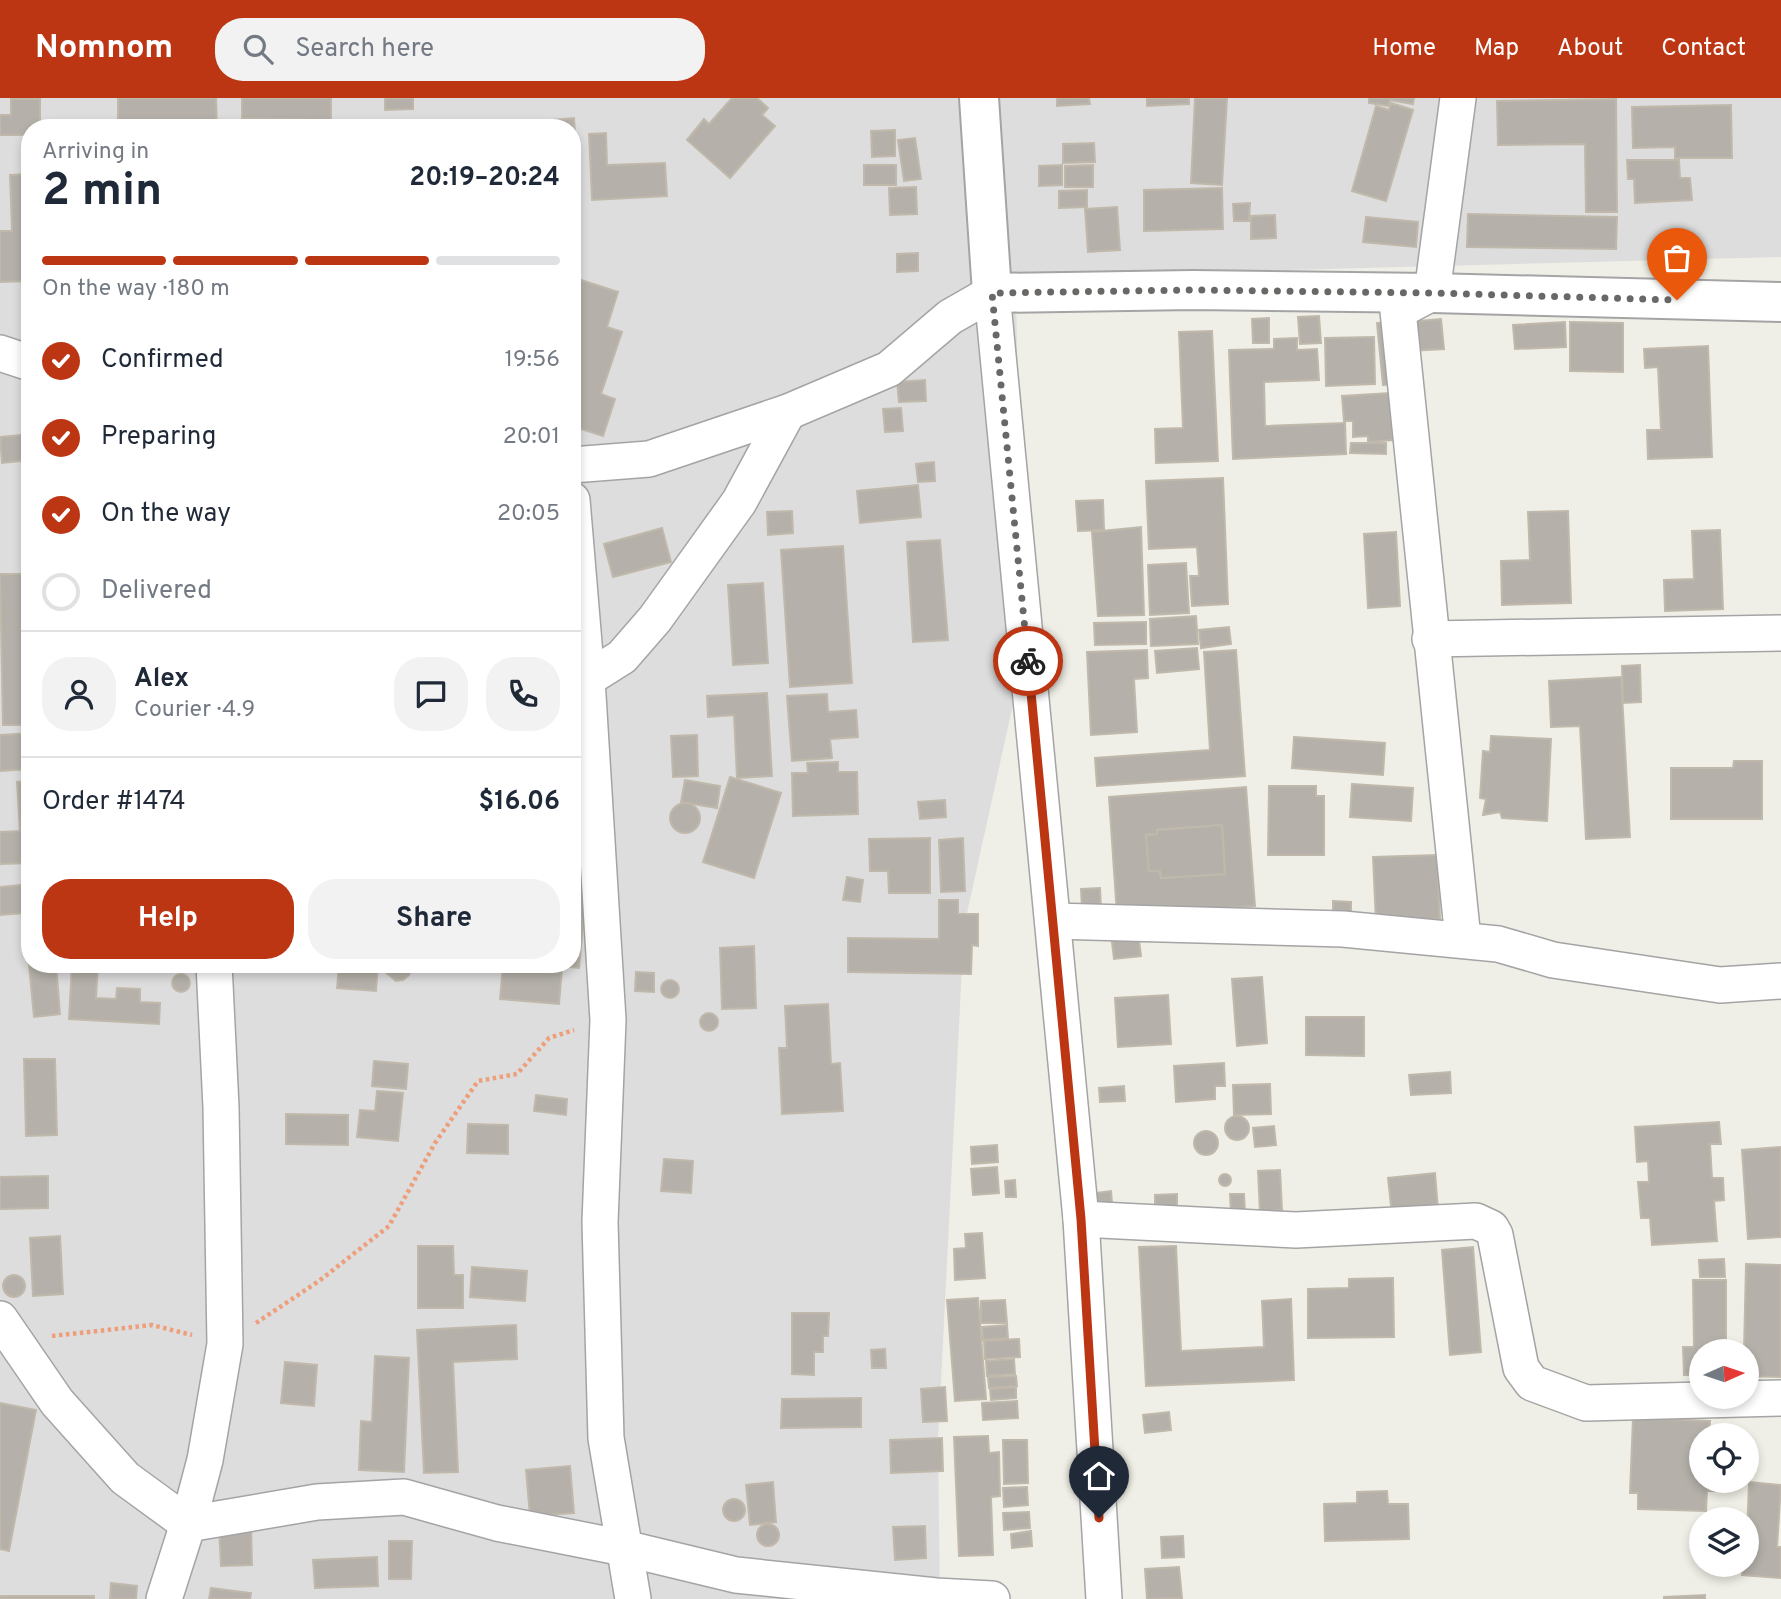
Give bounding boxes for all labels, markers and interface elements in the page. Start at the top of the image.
search box [215,18,705,81]
text: Nomnom [35,28,173,70]
icon: search [239,30,277,68]
text: Search here [295,33,434,66]
text: Home [1372,34,1436,64]
text: Map [1474,34,1519,64]
text: About [1557,34,1623,64]
text: Contact [1661,34,1746,64]
text: Arriving in [42,138,149,167]
text: 20:19–20:24 [409,162,560,195]
text: 2 min [42,163,162,222]
pin [1647,228,1707,300]
icon: bag [1658,239,1696,277]
text: On the way · 180 m [42,275,230,304]
icon: check [42,342,80,380]
text: Confirmed [101,344,224,377]
text: 19:56 [505,346,560,375]
icon: check [42,419,80,457]
text: Preparing [101,421,216,454]
text: 20:01 [503,423,560,452]
icon: check [42,496,80,534]
text: On the way [101,498,231,531]
text: 20:05 [497,500,560,529]
text: Delivered [101,575,212,608]
courier [993,626,1063,696]
icon: bike [1009,642,1047,680]
button: person [42,657,116,731]
button: chat [394,657,468,731]
button: phone [486,657,560,731]
text: Alex [134,663,189,696]
text: Courier · 4.9 [134,696,255,725]
text: Order #1474 [42,786,186,819]
text: $16.06 [479,786,560,819]
button: Help [42,879,294,959]
button: Share [308,879,560,959]
north arrow [1689,1339,1759,1409]
map controls [1689,1339,1759,1577]
button: locate [1689,1423,1759,1493]
pin [1069,1446,1129,1518]
icon: home [1080,1457,1118,1495]
button: layers [1689,1507,1759,1577]

